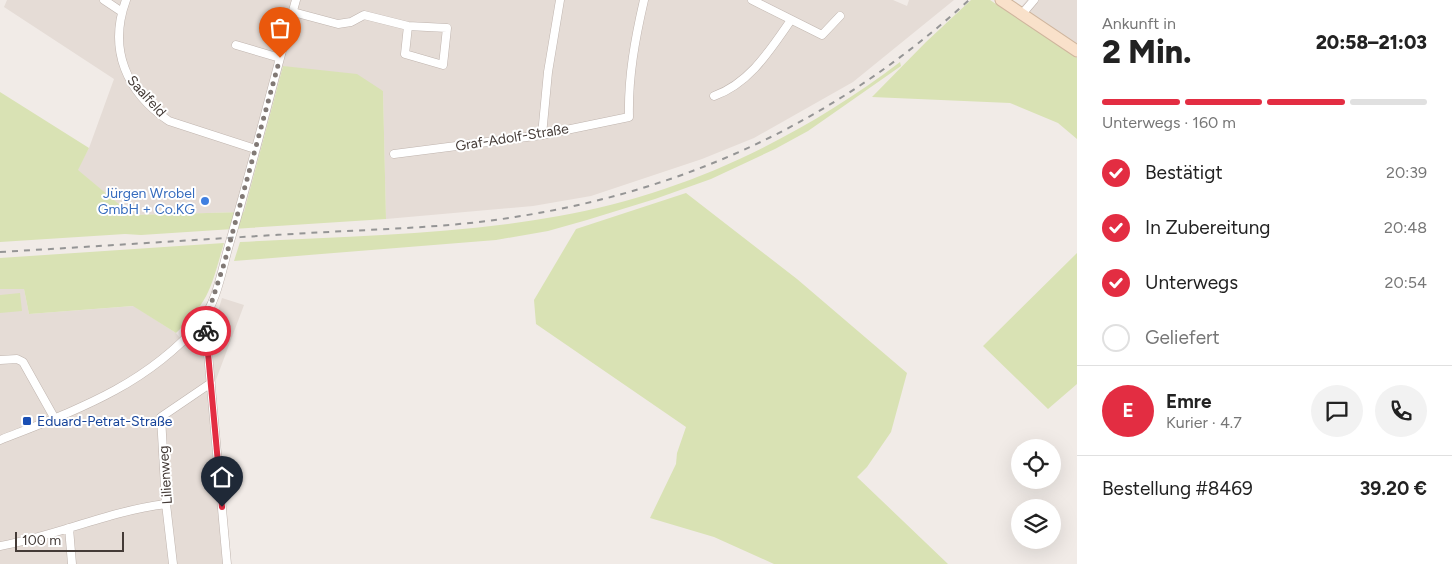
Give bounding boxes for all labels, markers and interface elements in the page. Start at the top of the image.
pin [259,7,301,58]
icon: bag [266,14,294,42]
text: Ankunft in [1102,14,1176,33]
text: 20:58–21:03 [1316,31,1427,54]
text: 2 Min. [1102,33,1192,71]
street label: Saalfeld [124,72,170,121]
text: Unterwegs · 160 m [1102,113,1236,132]
street label: Graf-Adolf-Straße [454,120,570,155]
icon: check [1102,159,1130,187]
text: Bestätigt [1145,161,1223,184]
text: 20:39 [1386,163,1427,182]
place label: Jürgen Wrobel GmbH + Co.KG [98,185,195,218]
marker: Jürgen Wrobel GmbH + Co.KG [199,195,211,207]
icon: check [1102,214,1130,242]
text: In Zubereitung [1145,216,1270,239]
text: 20:48 [1384,218,1427,237]
icon: check [1102,269,1130,297]
text: Unterwegs [1145,271,1238,294]
text: 20:54 [1385,273,1427,292]
courier [181,306,231,356]
icon: bike [192,317,220,345]
text: Geliefert [1145,326,1220,349]
button: chat [1311,385,1363,437]
button: phone [1375,385,1427,437]
text: Emre [1166,390,1212,413]
text: E [1122,399,1134,422]
place label: Eduard-Petrat-Straße [37,413,173,430]
text: Kurier · 4.7 [1166,413,1242,432]
marker: Eduard-Petrat-Straße [21,415,33,427]
map controls [1011,439,1061,549]
button: locate [1011,439,1061,489]
street label: Lilienweg [155,445,176,505]
pin [201,456,243,507]
icon: home [208,463,236,491]
text: Bestellung #8469 [1102,477,1253,500]
text: 39.20 € [1360,477,1427,500]
button: layers [1011,499,1061,549]
scale bar [15,529,124,552]
text: 100 m [22,532,61,549]

